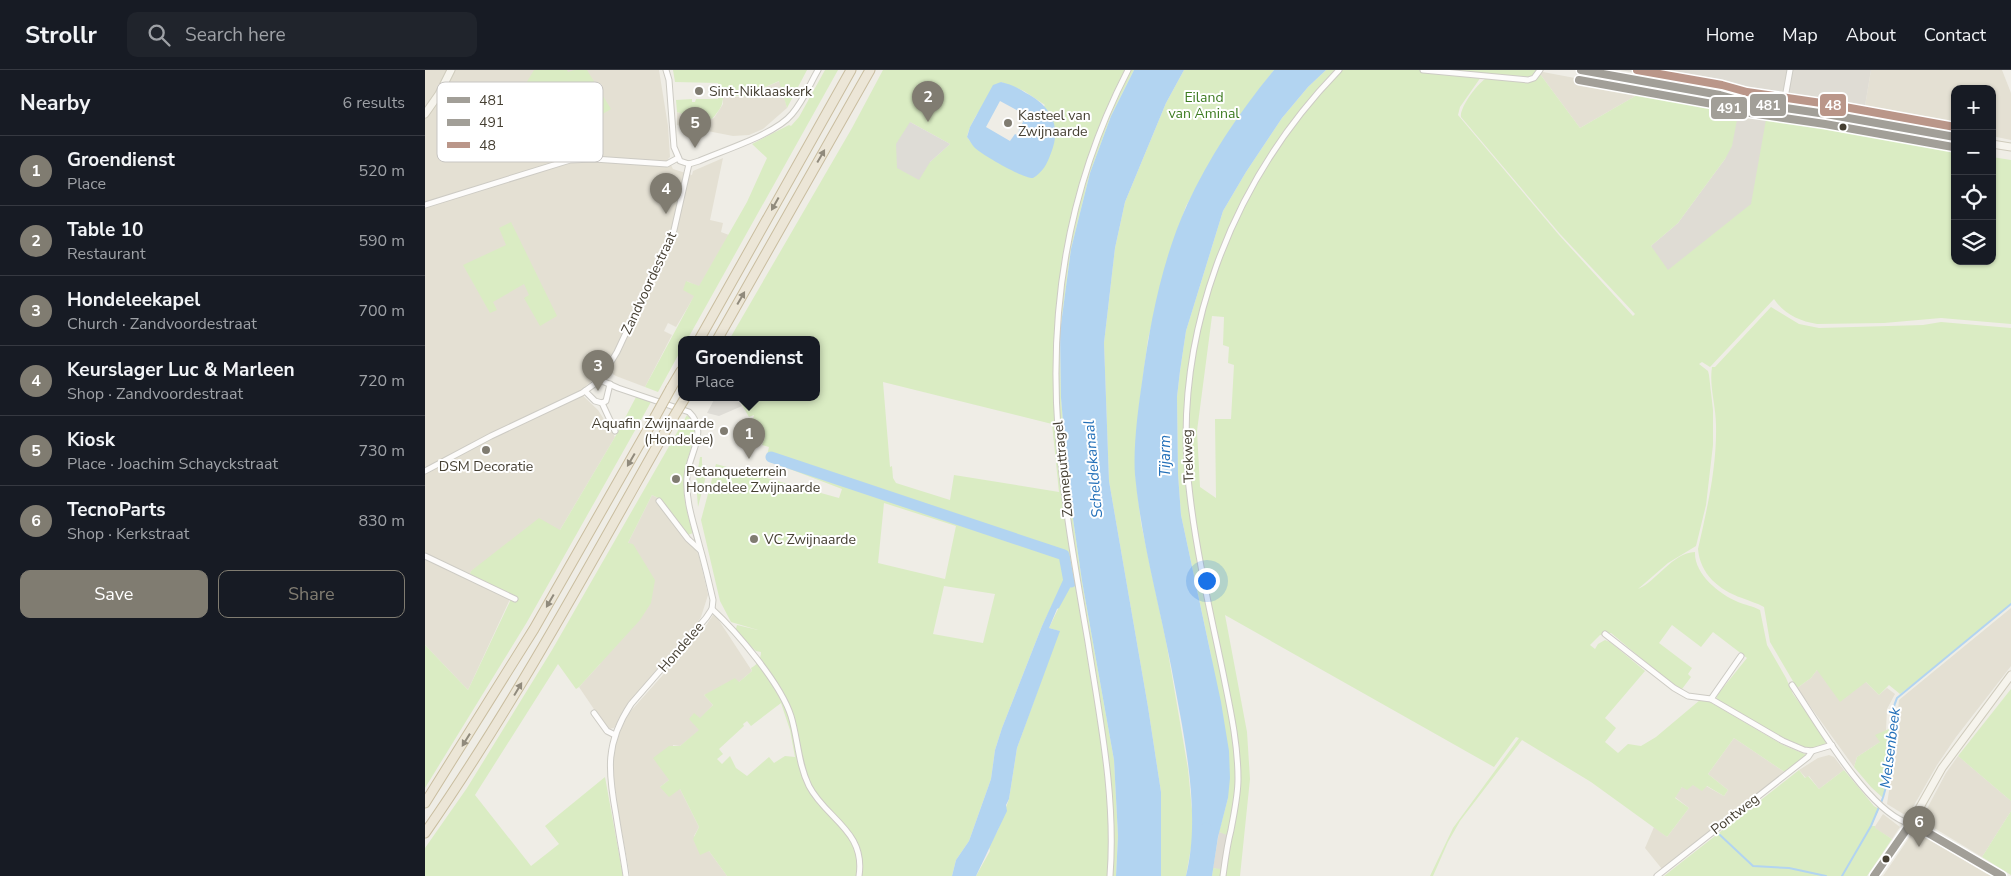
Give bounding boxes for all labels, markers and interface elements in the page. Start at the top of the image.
search box [127,12,477,57]
text: Strollr [25,19,97,51]
icon: search [145,21,173,49]
text: Search here [185,22,286,48]
text: Home [1706,23,1754,47]
text: Map [1782,23,1818,47]
text: About [1846,23,1896,47]
text: Contact [1924,23,1986,47]
pin: 2 [912,81,944,122]
legend [437,82,603,162]
place label: Sint-Niklaaskerk [709,82,813,101]
marker: Sint-Niklaaskerk [693,85,705,97]
map controls [1951,85,1996,265]
button: + [1951,85,1996,130]
park label: Eiland van Aminal [1169,88,1240,123]
text: Nearby [20,89,90,117]
text: 481 [479,91,504,110]
text: 6 results [343,92,405,114]
line badge: 481 [1749,93,1787,117]
line badge: 48 [1819,93,1847,117]
line badge: 491 [1710,96,1748,120]
text: 481 [1755,96,1781,115]
text: 48 [1825,96,1841,115]
text: 491 [1716,99,1742,118]
place label: Kasteel van Zwijnaarde [1018,106,1091,141]
pin: 5 [679,107,711,148]
text: 491 [479,113,504,132]
marker: Kasteel van Zwijnaarde [1002,117,1014,129]
unlabelled marker [1838,122,1848,132]
button: − [1951,130,1996,175]
text: 48 [479,136,496,155]
text: Groendienst [67,147,175,173]
one-way arrow [817,149,825,164]
text: 1 [31,160,41,182]
text: 520 m [358,160,405,182]
text: Place [67,173,106,195]
pin: 4 [650,173,682,214]
button: locate [1951,175,1996,220]
one-way arrow [771,197,780,211]
text: Table 10 [67,217,143,243]
button: layers [1951,220,1996,265]
street label: Zandvoordestraat [617,229,681,337]
text: 2 [31,230,41,252]
text: 590 m [358,230,405,252]
text: Restaurant [67,243,146,265]
text: Hondeleekapel [67,287,200,313]
one-way arrow [737,290,745,305]
text: 3 [31,300,41,322]
text: 700 m [358,300,405,322]
text: Church · Zandvoordestraat [67,313,257,335]
popup [678,336,820,401]
text: Groendienst [695,345,803,371]
pin: 3 [582,350,614,391]
text: Keurslager Luc & Marleen [67,357,295,383]
text: 4 [31,370,41,392]
text: 720 m [358,370,405,392]
text: Place [695,371,734,393]
text: Shop · Zandvoordestraat [67,383,243,405]
place label: Aquafin Zwijnaarde (Hondelee) [592,414,714,449]
pin: 1 [733,418,765,459]
street label: Zonneputtragel [1048,419,1078,518]
water label: Scheldekanaal [1079,419,1107,519]
marker: Aquafin Zwijnaarde (Hondelee) [718,425,730,437]
text: Kiosk [67,427,115,453]
street label: Trekweg [1178,429,1198,483]
water label: Tijarm [1155,435,1175,477]
text: 5 [31,440,41,462]
text: 730 m [358,440,405,462]
marker: DSM Decoratie [480,444,492,456]
one-way arrow [627,452,635,467]
text: Place · Joachim Schayckstraat [67,453,278,475]
place label: DSM Decoratie [439,457,533,476]
place label: Petanqueterrein Hondelee Zwijnaarde [686,462,820,497]
marker: Petanqueterrein Hondelee Zwijnaarde [670,473,682,485]
text: TecnoParts [67,497,166,523]
text: 6 [31,510,41,532]
text: 830 m [358,510,405,532]
text: Shop · Kerkstraat [67,523,189,545]
place label: VC Zwijnaarde [763,530,856,549]
marker: VC Zwijnaarde [748,533,760,545]
your location [1194,568,1220,594]
button: Save [20,570,208,618]
button: Share [218,570,405,618]
one-way arrow [546,594,555,607]
street label: Hondelee [654,618,708,676]
one-way arrow [513,682,522,695]
water label: Melsenbeek [1875,706,1905,789]
one-way arrow [461,733,471,746]
street label: Pontweg [1707,789,1763,839]
pin: 6 [1903,806,1935,847]
unlabelled marker [1881,854,1891,864]

